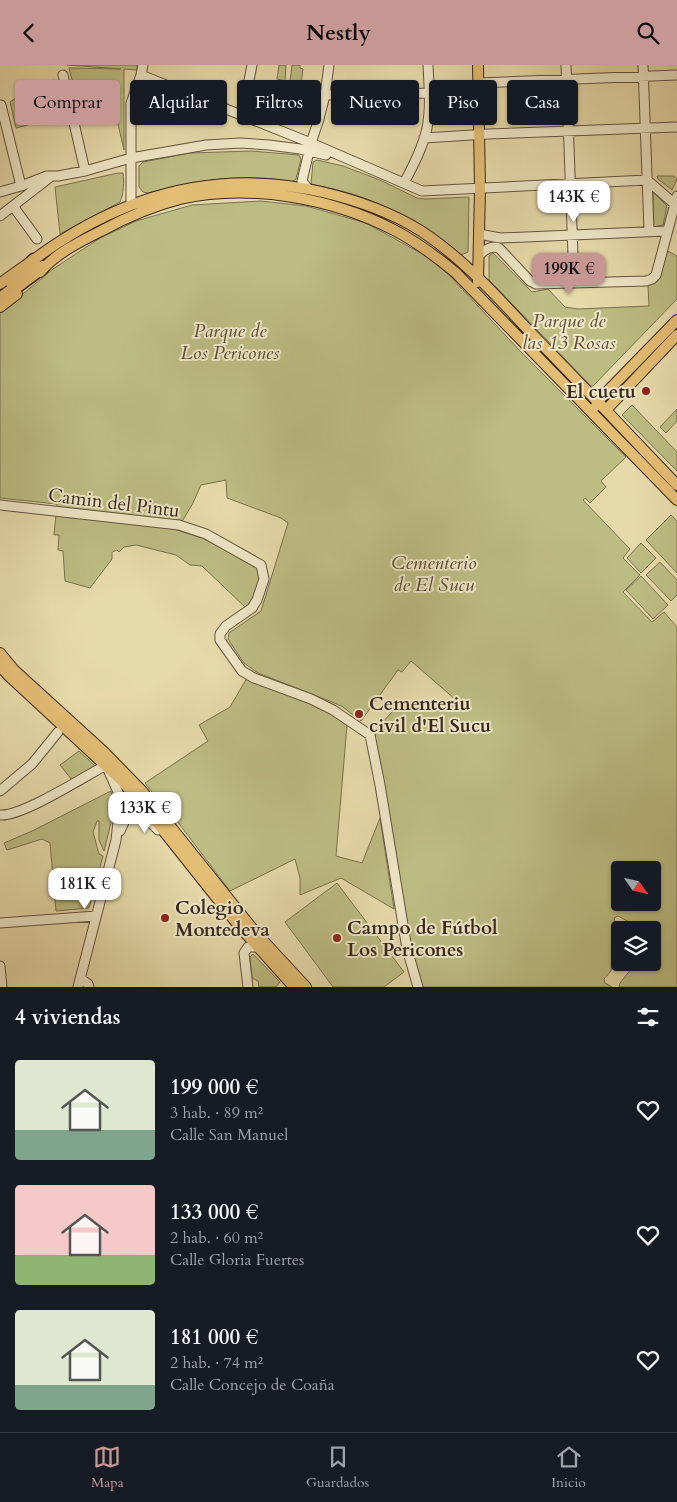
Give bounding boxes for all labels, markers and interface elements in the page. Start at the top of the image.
text: Nestly [306,18,371,48]
icon: back [15,19,43,47]
icon: search [634,19,662,47]
chip: Comprar [15,80,120,125]
chip: Alquilar [130,80,227,125]
chip: Filtros [237,80,321,125]
chip: Nuevo [331,80,419,125]
chip: Piso [429,80,497,125]
chip: Casa [507,80,578,125]
pin: 143K € [533,181,615,223]
text: 143K € [548,186,600,208]
pin: 199K € [528,253,610,295]
text: 199K € [543,258,595,280]
park label: Parque de las 13 Rosas [522,308,616,356]
park label: Parque de Los Pericones [181,318,280,366]
place label: El cuetu [566,379,636,405]
marker: El cuetu [640,385,652,397]
street label: Camin del Pintu [47,482,181,524]
park label: Cementerio de El Sucu [391,550,477,598]
place label: Cementeriu civil d'El Sucu [369,691,491,739]
marker: Cementeriu civil d'El Sucu [353,708,365,720]
pin: 133K € [104,791,186,834]
text: 133K € [119,797,171,819]
north arrow [611,861,661,911]
map controls [611,861,661,971]
pin: 181K € [44,867,126,910]
text: 181K € [59,873,111,895]
place label: Colegio Montedeva [175,895,270,943]
marker: Colegio Montedeva [159,912,171,924]
place label: Campo de Fútbol Los Pericones [347,915,498,963]
button: layers [611,921,661,971]
marker: Campo de Fútbol Los Pericones [331,932,343,944]
text: 4 viviendas [15,1003,121,1032]
icon: filters [634,1003,662,1031]
text: 199 000 € [170,1073,258,1102]
icon: home [55,1080,115,1140]
icon: heart [634,1096,662,1124]
text: 3 hab. · 89 m² [170,1102,263,1124]
text: Calle San Manuel [170,1124,288,1146]
text: 133 000 € [170,1198,258,1227]
icon: home [55,1205,115,1265]
icon: heart [634,1221,662,1249]
text: 2 hab. · 60 m² [170,1227,263,1249]
text: Calle Gloria Fuertes [170,1249,304,1271]
text: 181 000 € [170,1323,258,1352]
icon: home [55,1330,115,1390]
icon: heart [634,1346,662,1374]
text: 2 hab. · 74 m² [170,1352,263,1374]
text: Calle Concejo de Coaña [170,1374,335,1396]
tab: Mapa [91,1443,124,1492]
tab: Guardados [306,1443,369,1492]
tab: Inicio [551,1443,586,1492]

